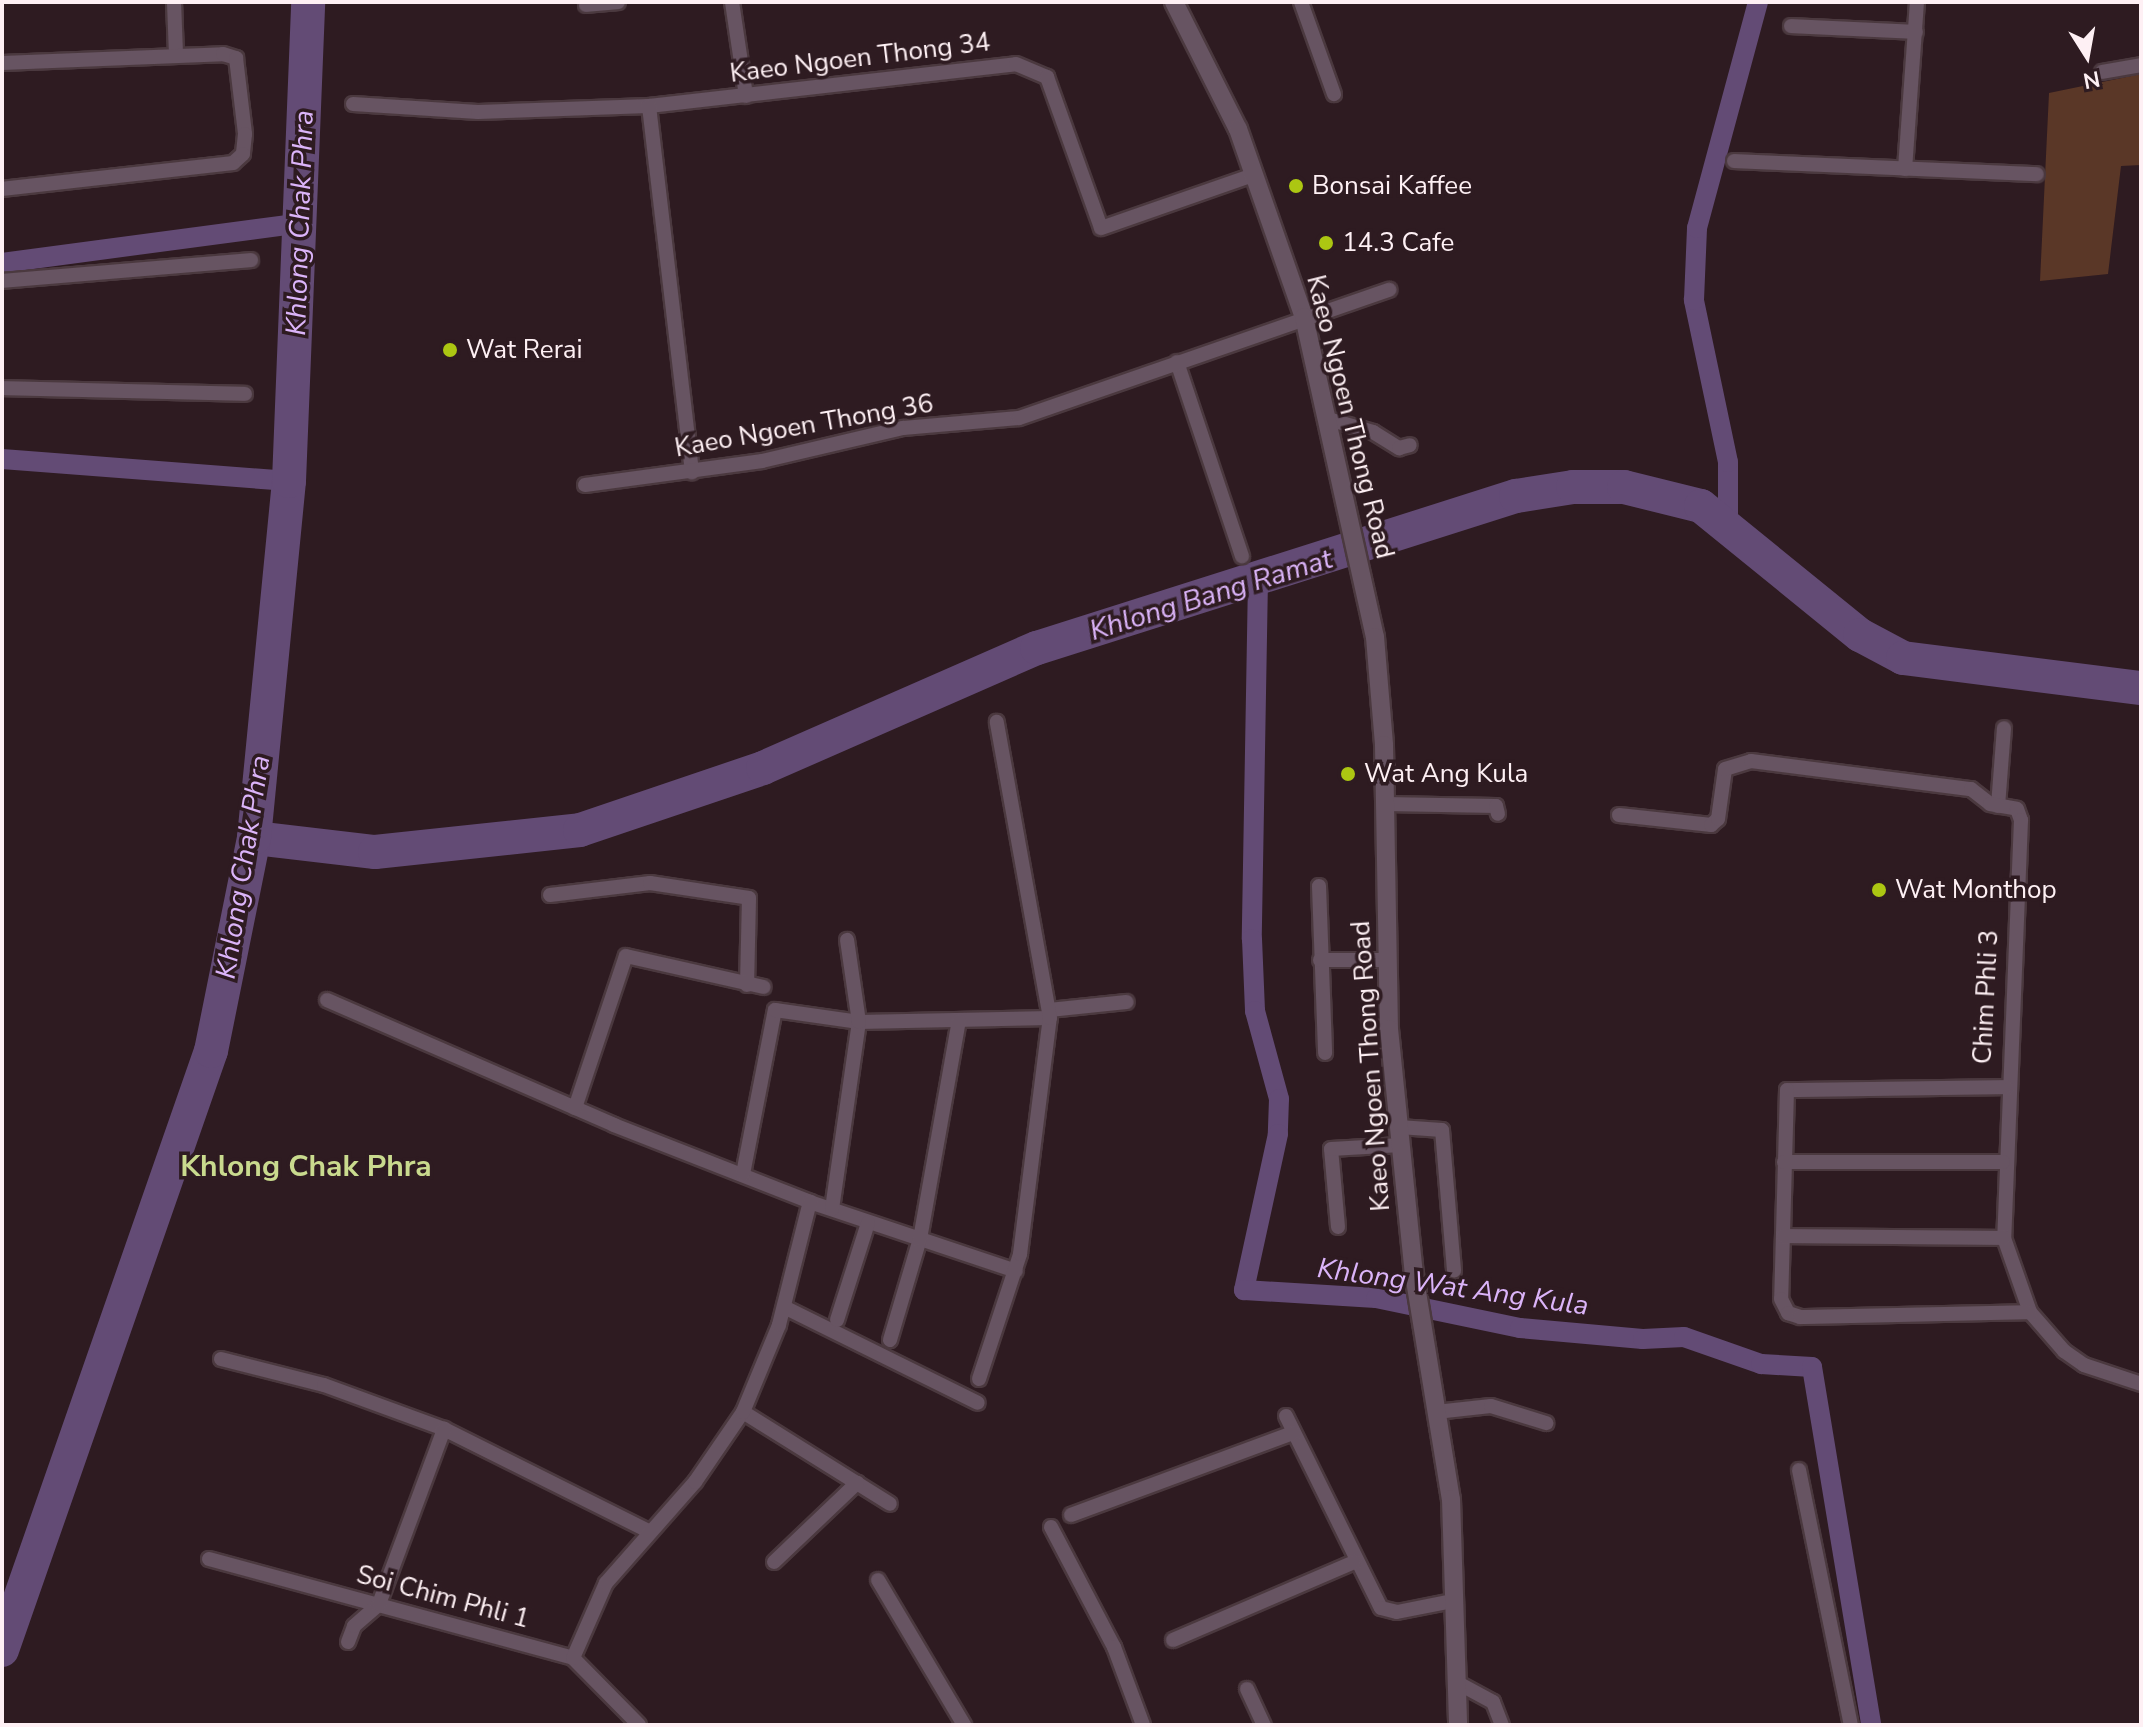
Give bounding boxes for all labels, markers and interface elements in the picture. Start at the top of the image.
north arrow [2047,16,2127,96]
street label: Kaeo Ngoen Thong 34 [728,27,992,89]
text: N [2081,63,2103,96]
water label: Khlong Chak Phra [279,110,321,336]
place label: Bonsai Kaffee [1312,170,1472,202]
marker: Bonsai Kaffee [1287,177,1305,195]
place label: 14.3 Cafe [1342,227,1454,259]
marker: 14.3 Cafe [1317,234,1335,252]
street label: Kaeo Ngoen Thong Road [1300,272,1400,562]
place label: Wat Rerai [466,334,583,366]
marker: Wat Rerai [441,341,459,359]
street label: Kaeo Ngoen Thong 36 [672,388,936,464]
water label: Khlong Bang Ramat [1086,542,1336,648]
water label: Khlong Chak Phra [209,753,277,981]
place label: Wat Ang Kula [1364,758,1528,790]
marker: Wat Ang Kula [1339,765,1357,783]
place label: Wat Monthop [1895,874,2057,906]
marker: Wat Monthop [1870,881,1888,899]
street label: Kaeo Ngoen Thong Road [1345,920,1397,1212]
street label: Chim Phli 3 [1967,929,2005,1065]
district label: Khlong Chak Phra [180,1149,432,1185]
water label: Khlong Wat Ang Kula [1315,1251,1591,1323]
street label: Soi Chim Phli 1 [353,1559,533,1635]

